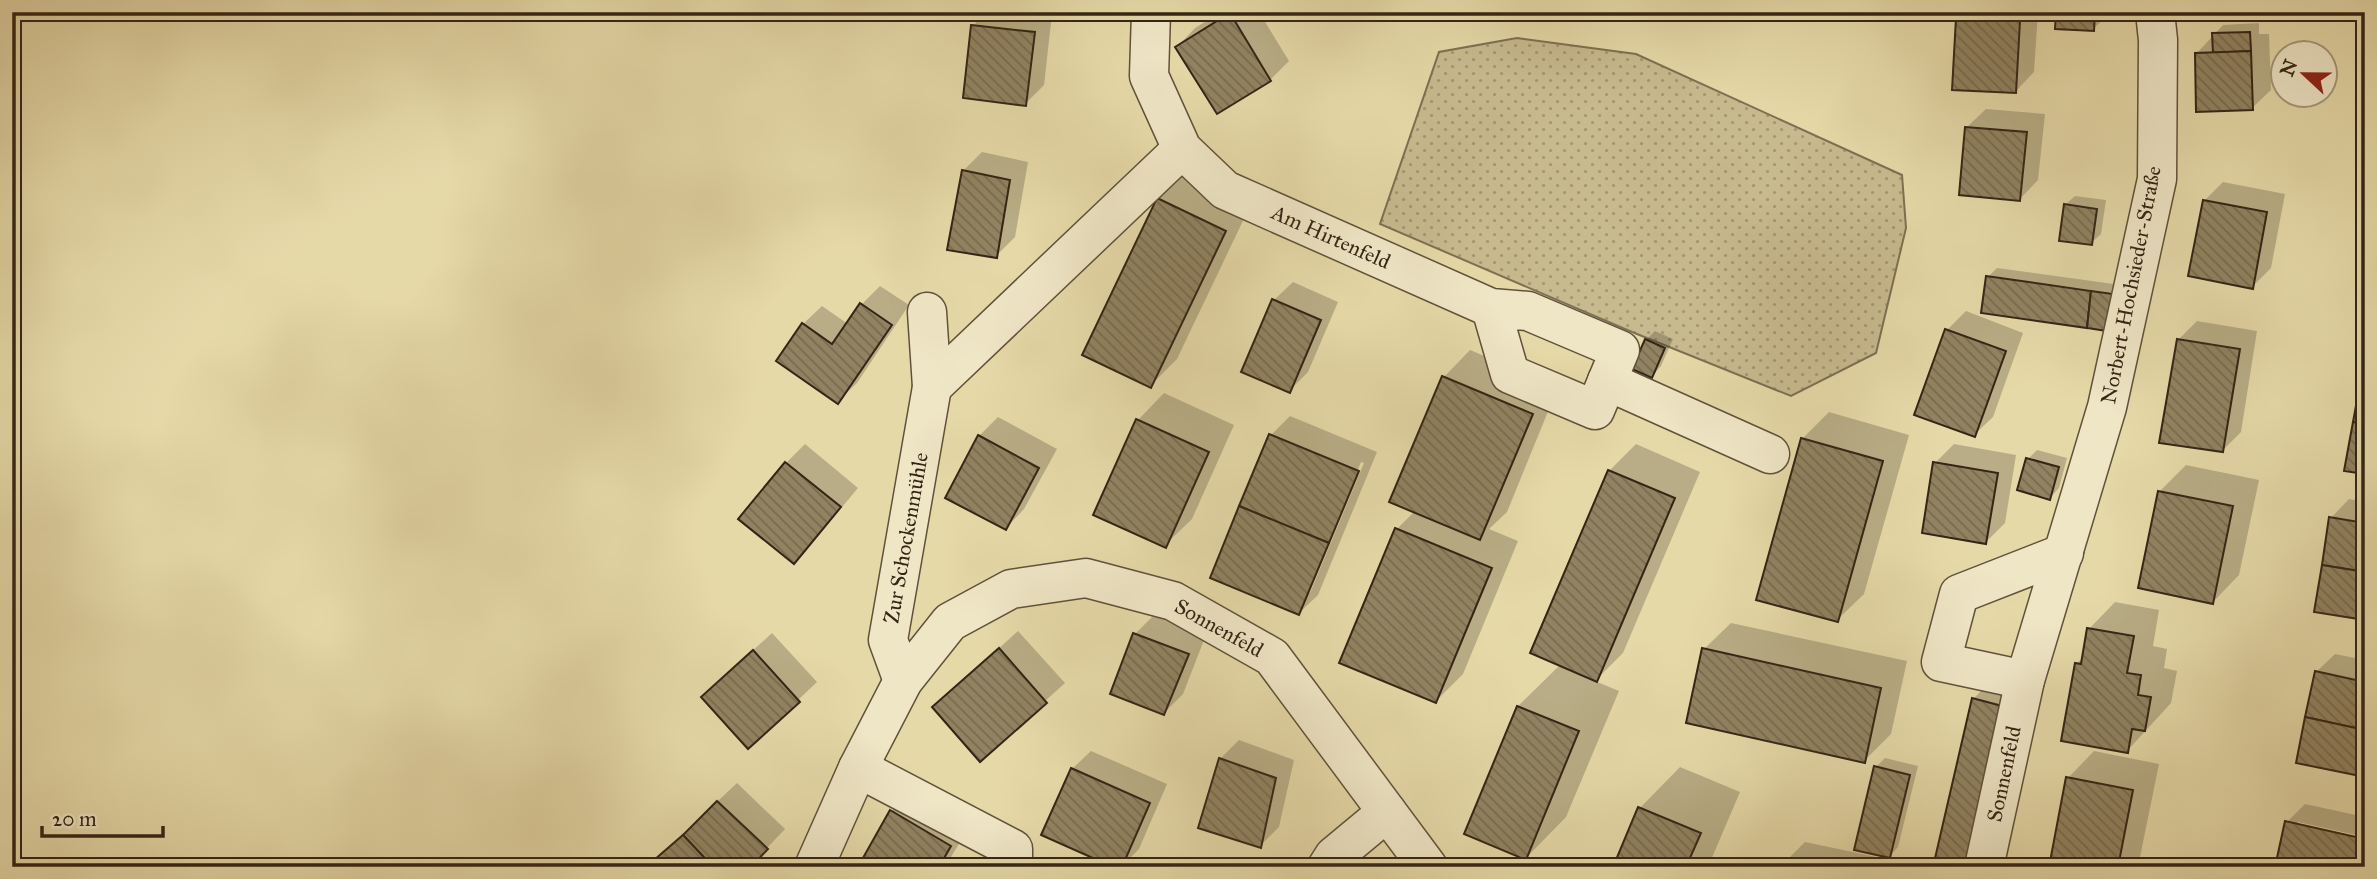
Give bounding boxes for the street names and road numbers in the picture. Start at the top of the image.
street label: Norbert-Hochsieder-Straße [2095,164,2167,406]
street label: Am Hirtenfeld [1267,199,1395,275]
street label: Zur Schockenmühle [878,450,934,626]
street label: Sonnenfeld [1170,593,1268,663]
street label: Sonnenfeld [1981,723,2027,824]

